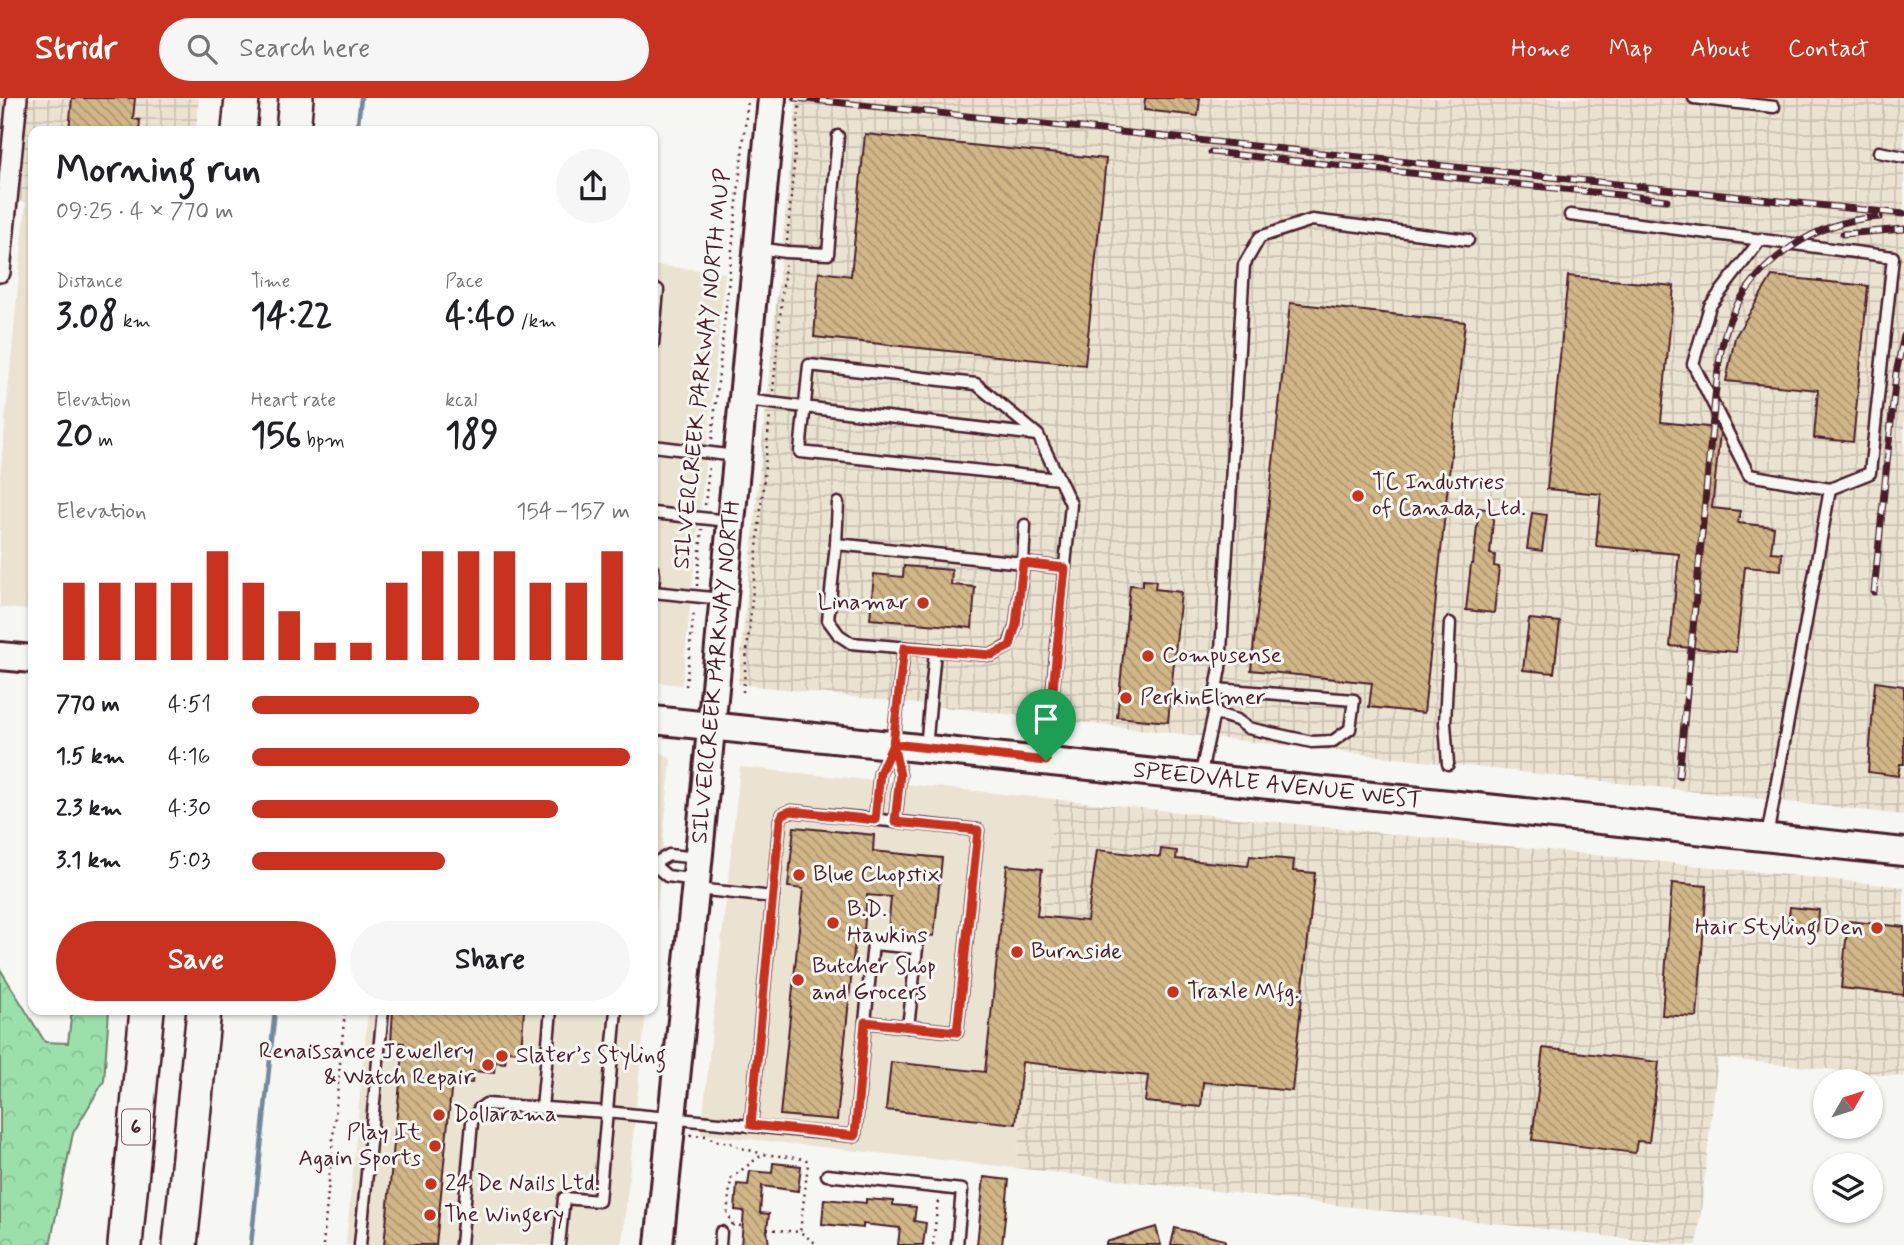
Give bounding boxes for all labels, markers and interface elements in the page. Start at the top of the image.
search box [159,18,649,81]
text: Stridr [35,27,117,71]
icon: search [183,30,221,68]
text: Search here [239,32,370,66]
text: Home [1511,34,1571,65]
text: Map [1609,34,1653,65]
text: About [1691,34,1750,65]
text: Contact [1788,34,1869,65]
text: Morning run [56,146,261,195]
button: share [556,149,630,223]
street label: SILVERCREEK PARKWAY NORTH MUP [667,167,739,571]
text: 09:25 · 4 × 770 m [56,197,234,227]
text: Distance [56,269,123,294]
text: Time [251,269,290,294]
text: Pace [445,269,483,294]
text: 3.08 [56,294,118,340]
text: 14:22 [251,294,333,340]
text: 4:40 [445,294,515,340]
text: km [118,309,151,334]
text: /km [515,309,557,334]
text: Elevation [56,388,131,413]
text: Heart rate [251,388,336,413]
text: kcal [445,388,477,413]
text: 20 [56,413,93,459]
text: 156 [251,413,301,459]
text: 189 [445,413,499,459]
text: m [93,428,113,453]
text: bpm [301,428,345,453]
place label: TC Industries of Canada, Ltd. [1372,468,1526,524]
marker: TC Industries of Canada, Ltd. [1350,488,1366,504]
text: Elevation [56,497,147,527]
text: 154–157 m [516,497,630,527]
street label: SILVERCREEK PARKWAY NORTH [685,499,748,845]
place label: Linamar [818,588,909,618]
marker: Linamar [915,595,931,611]
place label: Compusense [1162,641,1282,671]
marker: Compusense [1140,648,1156,664]
place label: PerkinElmer [1140,683,1266,713]
pin [1016,689,1076,761]
text: 770 m [56,690,120,720]
text: 4:51 [168,690,211,720]
marker: PerkinElmer [1118,690,1134,706]
icon: arrive [1027,700,1065,738]
text: 1.5 km [56,742,125,772]
text: 4:16 [168,742,211,772]
street label: SPEEDVALE AVENUE WEST [1131,756,1424,816]
text: 2.3 km [56,794,122,824]
text: 4:30 [168,794,211,824]
text: 3.1 km [56,846,121,876]
text: 5:03 [168,846,211,876]
place label: Blue Chopstix [813,860,940,890]
marker: Blue Chopstix [791,867,807,883]
place label: B.D. Hawkins [847,895,927,951]
place label: Hair Styling Den [1695,913,1863,945]
marker: B.D. Hawkins [825,915,841,931]
marker: Hair Styling Den [1869,920,1885,936]
button: Save [56,921,336,1001]
button: Share [350,921,630,1001]
place label: Burnside [1031,937,1122,967]
marker: Burnside [1009,944,1025,960]
place label: Butcher Shop and Grocers [812,952,936,1008]
marker: Butcher Shop and Grocers [790,972,806,988]
place label: Traxle Mfg. [1187,977,1299,1007]
marker: Traxle Mfg. [1165,984,1181,1000]
place label: Renaissance Jewellery & Watch Repair [259,1037,474,1093]
place label: Slater’s Styling [516,1041,666,1073]
marker: Slater’s Styling [494,1048,510,1064]
marker: Renaissance Jewellery & Watch Repair [480,1057,496,1073]
north arrow [1813,1069,1883,1139]
map controls [1813,1069,1883,1223]
place label: Dollarama [453,1100,557,1130]
marker: Dollarama [431,1107,447,1123]
road number: 6 [122,1110,150,1144]
place label: Play It Again Sports [298,1118,421,1174]
marker: Play It Again Sports [427,1138,443,1154]
button: layers [1813,1153,1883,1223]
place label: 24 De Nails Ltd. [445,1169,599,1199]
marker: 24 De Nails Ltd. [423,1176,439,1192]
place label: The Wingery [444,1200,564,1232]
marker: The Wingery [422,1207,438,1223]

